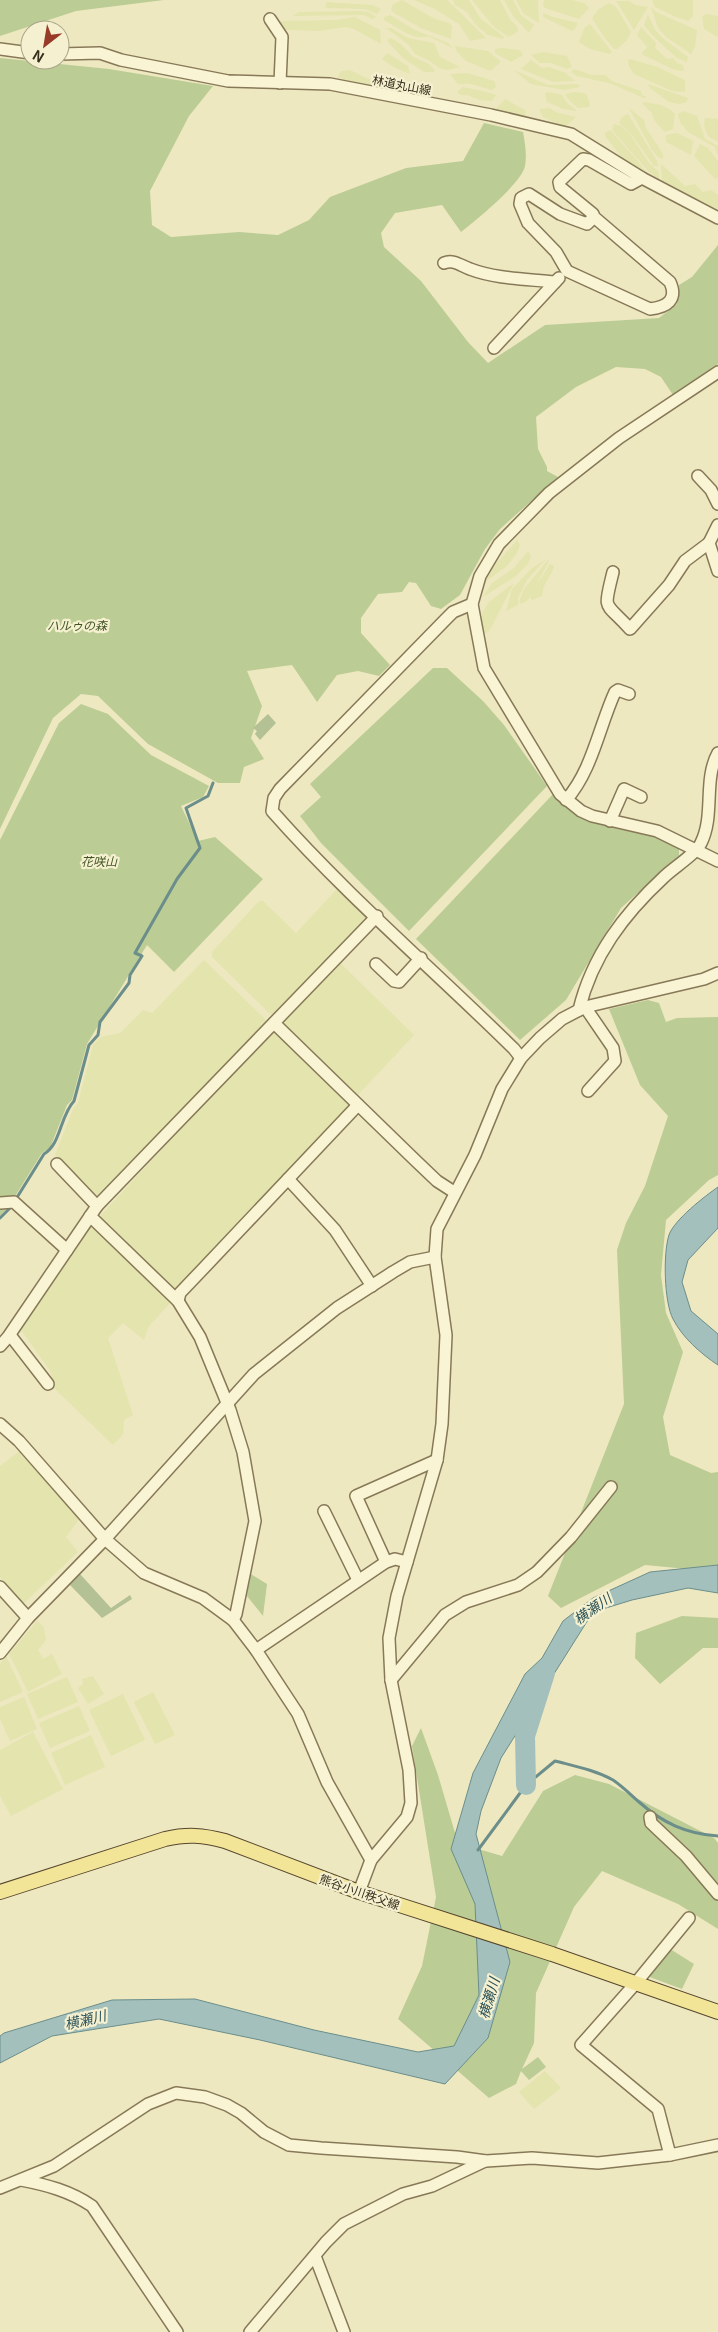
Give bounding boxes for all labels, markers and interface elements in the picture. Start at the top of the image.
north arrow [20,20,70,70]
text: N [28,46,47,68]
street label: 林道丸山線 [371,70,433,98]
park label: ハルゥの森 [47,616,108,633]
park label: 花咲山 [81,852,118,869]
water label: 横瀬川 [569,1587,617,1628]
street label: 熊谷小川秩父線 [318,1869,402,1913]
water label: 横瀬川 [473,1973,504,2021]
water label: 横瀬川 [62,2004,110,2033]

